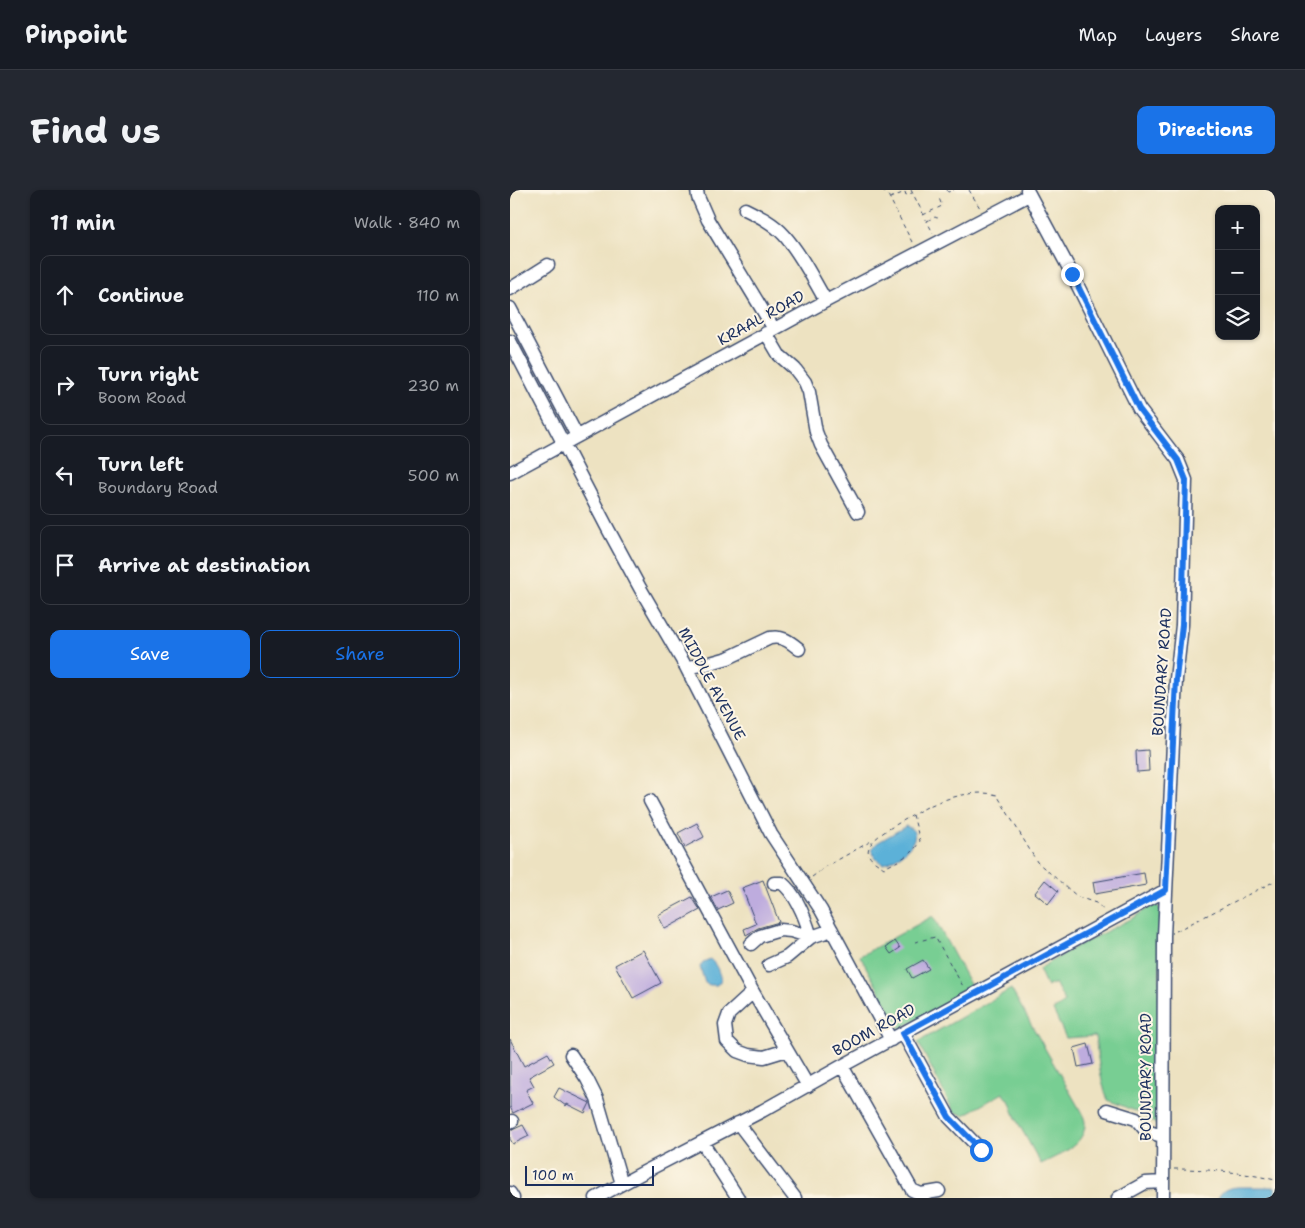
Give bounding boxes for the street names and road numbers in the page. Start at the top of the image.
street label: KRAAL ROAD [714,286,808,350]
street label: BOUNDARY ROAD [1148,607,1176,737]
street label: MIDDLE AVENUE [674,624,750,744]
street label: BOOM ROAD [829,999,919,1061]
street label: BOUNDARY ROAD [1136,1013,1156,1141]

